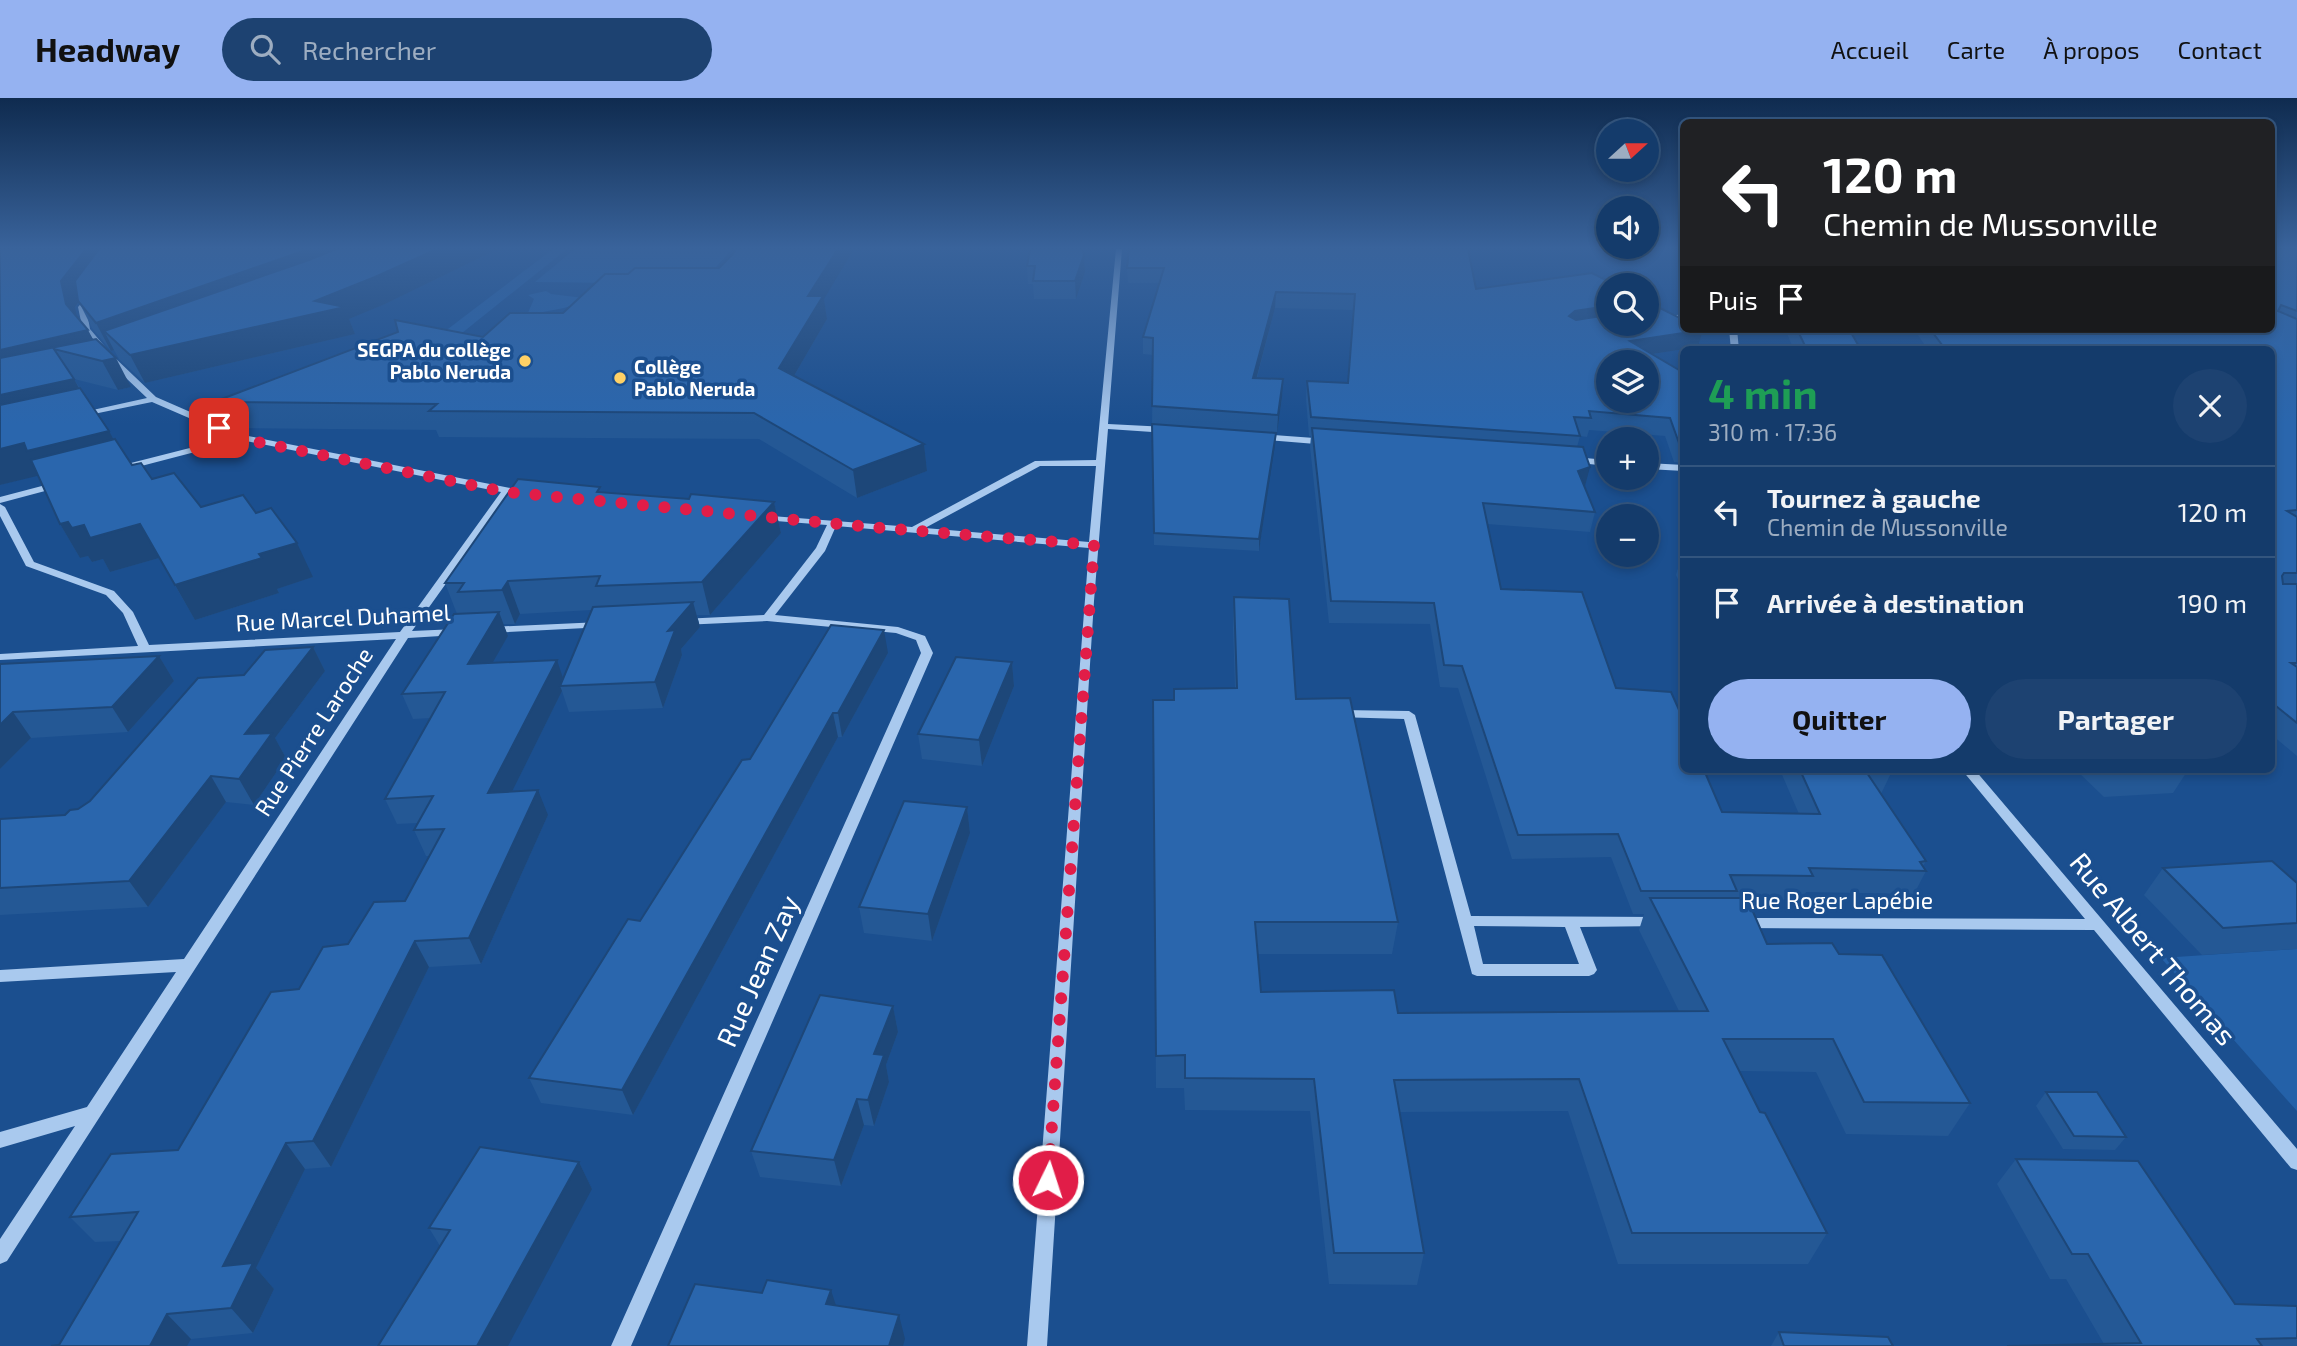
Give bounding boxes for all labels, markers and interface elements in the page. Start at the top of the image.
search box [222,18,712,81]
text: Headway [35,29,180,69]
icon: search [246,30,284,68]
text: Rechercher [302,34,436,65]
text: Accueil [1831,35,1909,64]
text: Carte [1947,35,2005,64]
text: À propos [2043,35,2140,64]
text: Contact [2178,35,2262,64]
north arrow [1596,119,1659,182]
map controls [1596,119,1659,567]
text: 120 m [1823,144,1957,203]
icon: left [1708,147,1799,238]
button: sound [1596,196,1659,259]
text: Chemin de Mussonville [1823,204,2158,242]
button: search [1596,273,1659,336]
icon: arrive [1772,280,1810,318]
text: Puis [1708,284,1758,315]
place label: SEGPA du collège Pablo Neruda [357,338,511,383]
button: layers [1596,350,1659,413]
marker: SEGPA du collège Pablo Neruda [517,353,533,369]
place label: Collège Pablo Neruda [634,355,755,400]
text: 4 min [1708,367,1818,417]
button: close [2173,369,2247,443]
marker: Collège Pablo Neruda [612,370,628,386]
pin [189,398,249,458]
icon: arrive [200,409,238,447]
text: 310 m · 17:36 [1708,418,1837,446]
button: + [1596,427,1659,490]
text: Tournez à gauche [1767,482,1981,513]
icon: left [1708,493,1746,531]
text: 120 m [2178,496,2247,527]
button: − [1596,504,1659,567]
text: Chemin de Mussonville [1767,513,2008,541]
icon: arrive [1708,584,1746,622]
text: Arrivée à destination [1767,587,2024,618]
text: 190 m [2178,587,2247,618]
street label: Rue Marcel Duhamel [235,597,451,637]
street label: Rue Pierre Laroche [248,642,378,821]
button: Quitter [1708,679,1971,759]
button: Partager [1985,679,2247,759]
street label: Rue Albert Thomas [2063,845,2244,1051]
street label: Rue Roger Lapébie [1741,886,1933,914]
street label: Rue Jean Zay [709,889,806,1052]
position arrow [1011,1143,1085,1217]

